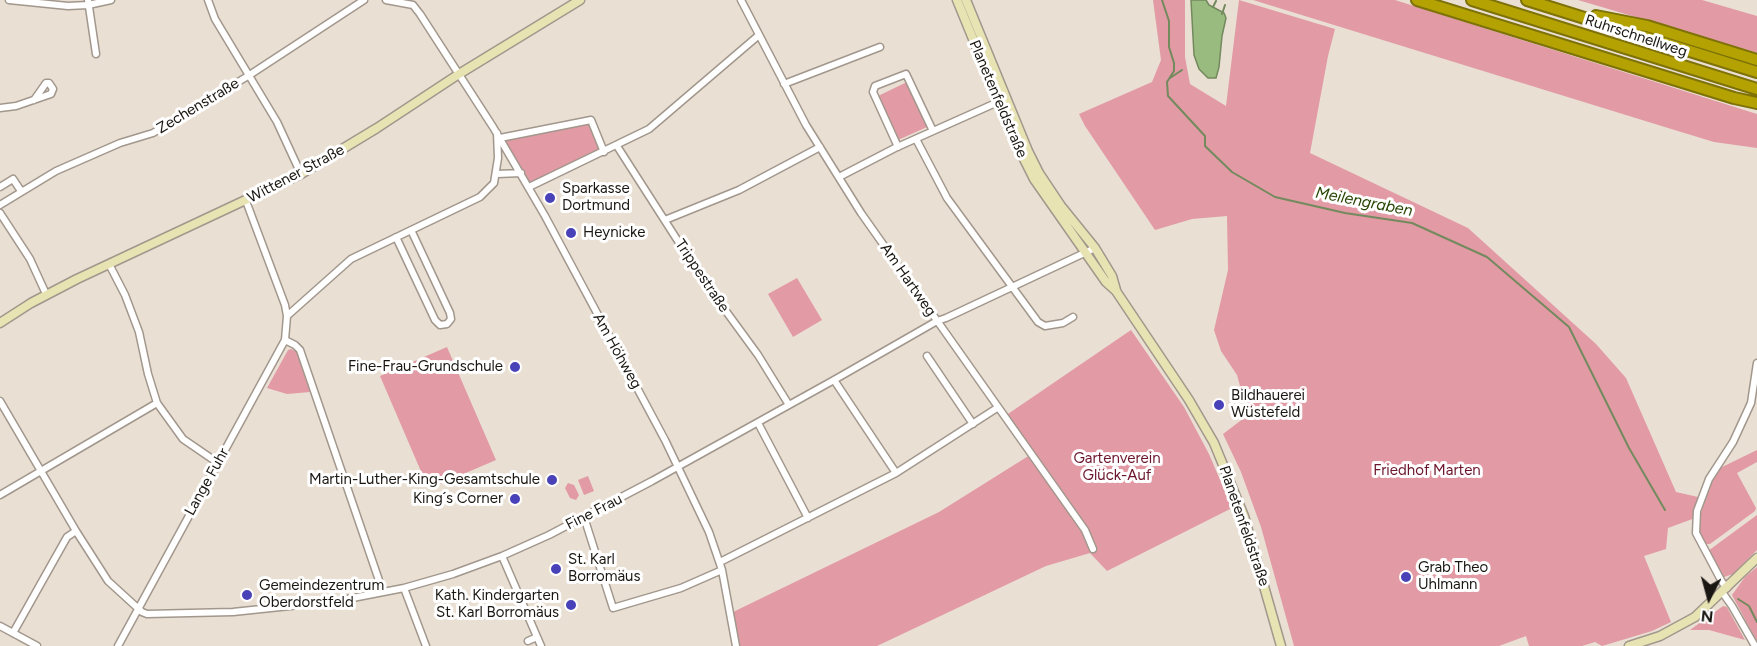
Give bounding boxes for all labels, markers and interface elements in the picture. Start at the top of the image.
street label: Ruhrschnellweg [1583,11,1689,61]
street label: Planetenfeldstraße [965,37,1031,161]
street label: Zechenstraße [154,74,242,138]
street label: Wittener Straße [245,141,347,207]
place label: Sparkasse Dortmund [562,180,630,215]
water label: Meilengraben [1314,183,1414,221]
marker: Sparkasse Dortmund [543,191,557,205]
place label: Heynicke [583,224,645,242]
marker: Heynicke [564,226,578,240]
street label: Trippestraße [671,236,733,316]
street label: Am Hartweg [876,240,940,320]
street label: Am Höhweg [589,310,645,392]
place label: Fine-Frau-Grundschule [348,358,503,376]
marker: Fine-Frau-Grundschule [508,360,522,374]
place label: Bildhauerei Wüstefeld [1231,387,1305,422]
marker: Bildhauerei Wüstefeld [1212,398,1226,412]
street label: Lange Fuhr [181,445,233,519]
park label: Gartenverein Glück-Auf [1073,450,1161,485]
park label: Friedhof Marten [1373,462,1481,480]
street label: Planetenfeldstraße [1215,463,1273,589]
place label: Martin-Luther-King-Gesamtschule [309,471,540,489]
marker: Martin-Luther-King-Gesamtschule [545,473,559,487]
place label: King´s Corner [413,490,503,508]
street label: Fine Frau [563,490,625,534]
marker: King´s Corner [508,492,522,506]
place label: St. Karl Borromäus [568,551,640,586]
place label: Grab Theo Uhlmann [1418,559,1488,594]
marker: St. Karl Borromäus [549,562,563,576]
north arrow [1679,568,1739,628]
marker: Grab Theo Uhlmann [1399,570,1413,584]
place label: Gemeindezentrum Oberdorstfeld [259,577,384,612]
place label: Kath. Kindergarten St. Karl Borromäus [435,587,559,622]
marker: Gemeindezentrum Oberdorstfeld [240,588,254,602]
marker: Kath. Kindergarten St. Karl Borromäus [564,598,578,612]
text: N [1700,606,1714,626]

